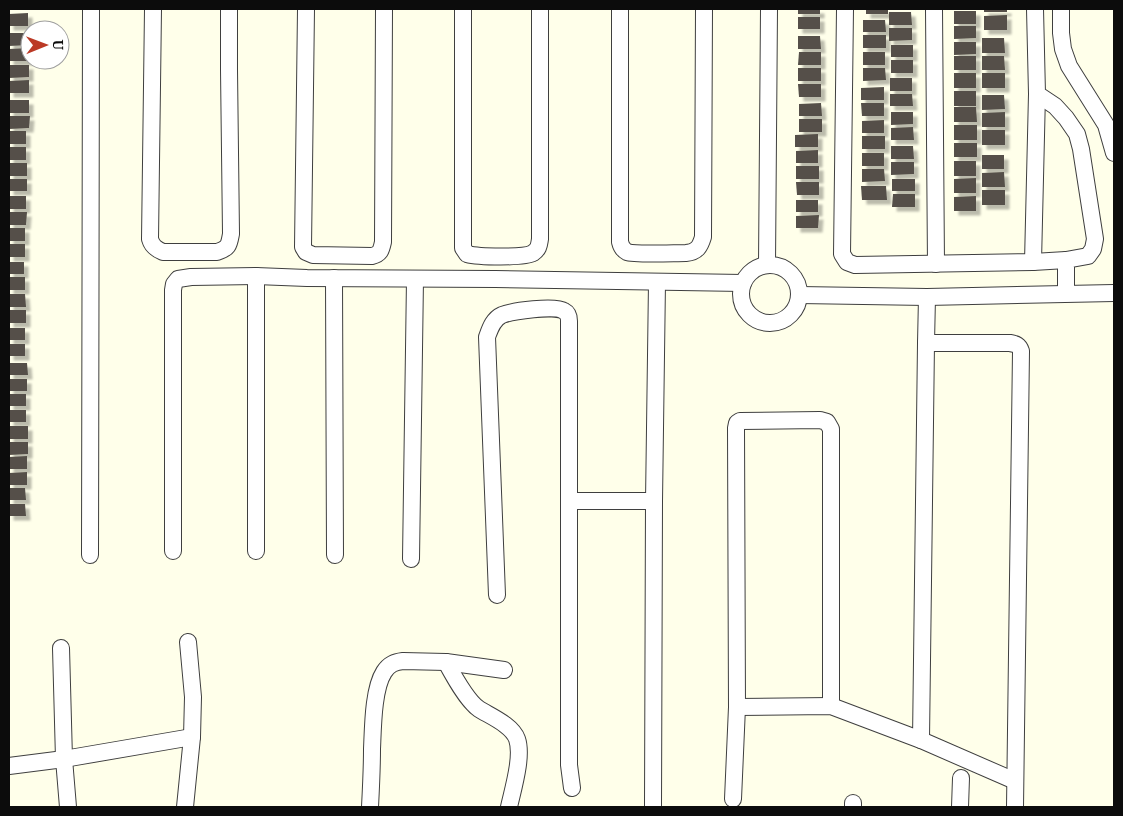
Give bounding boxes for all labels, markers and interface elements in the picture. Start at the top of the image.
north arrow [20,20,70,70]
text: U [49,39,68,51]

